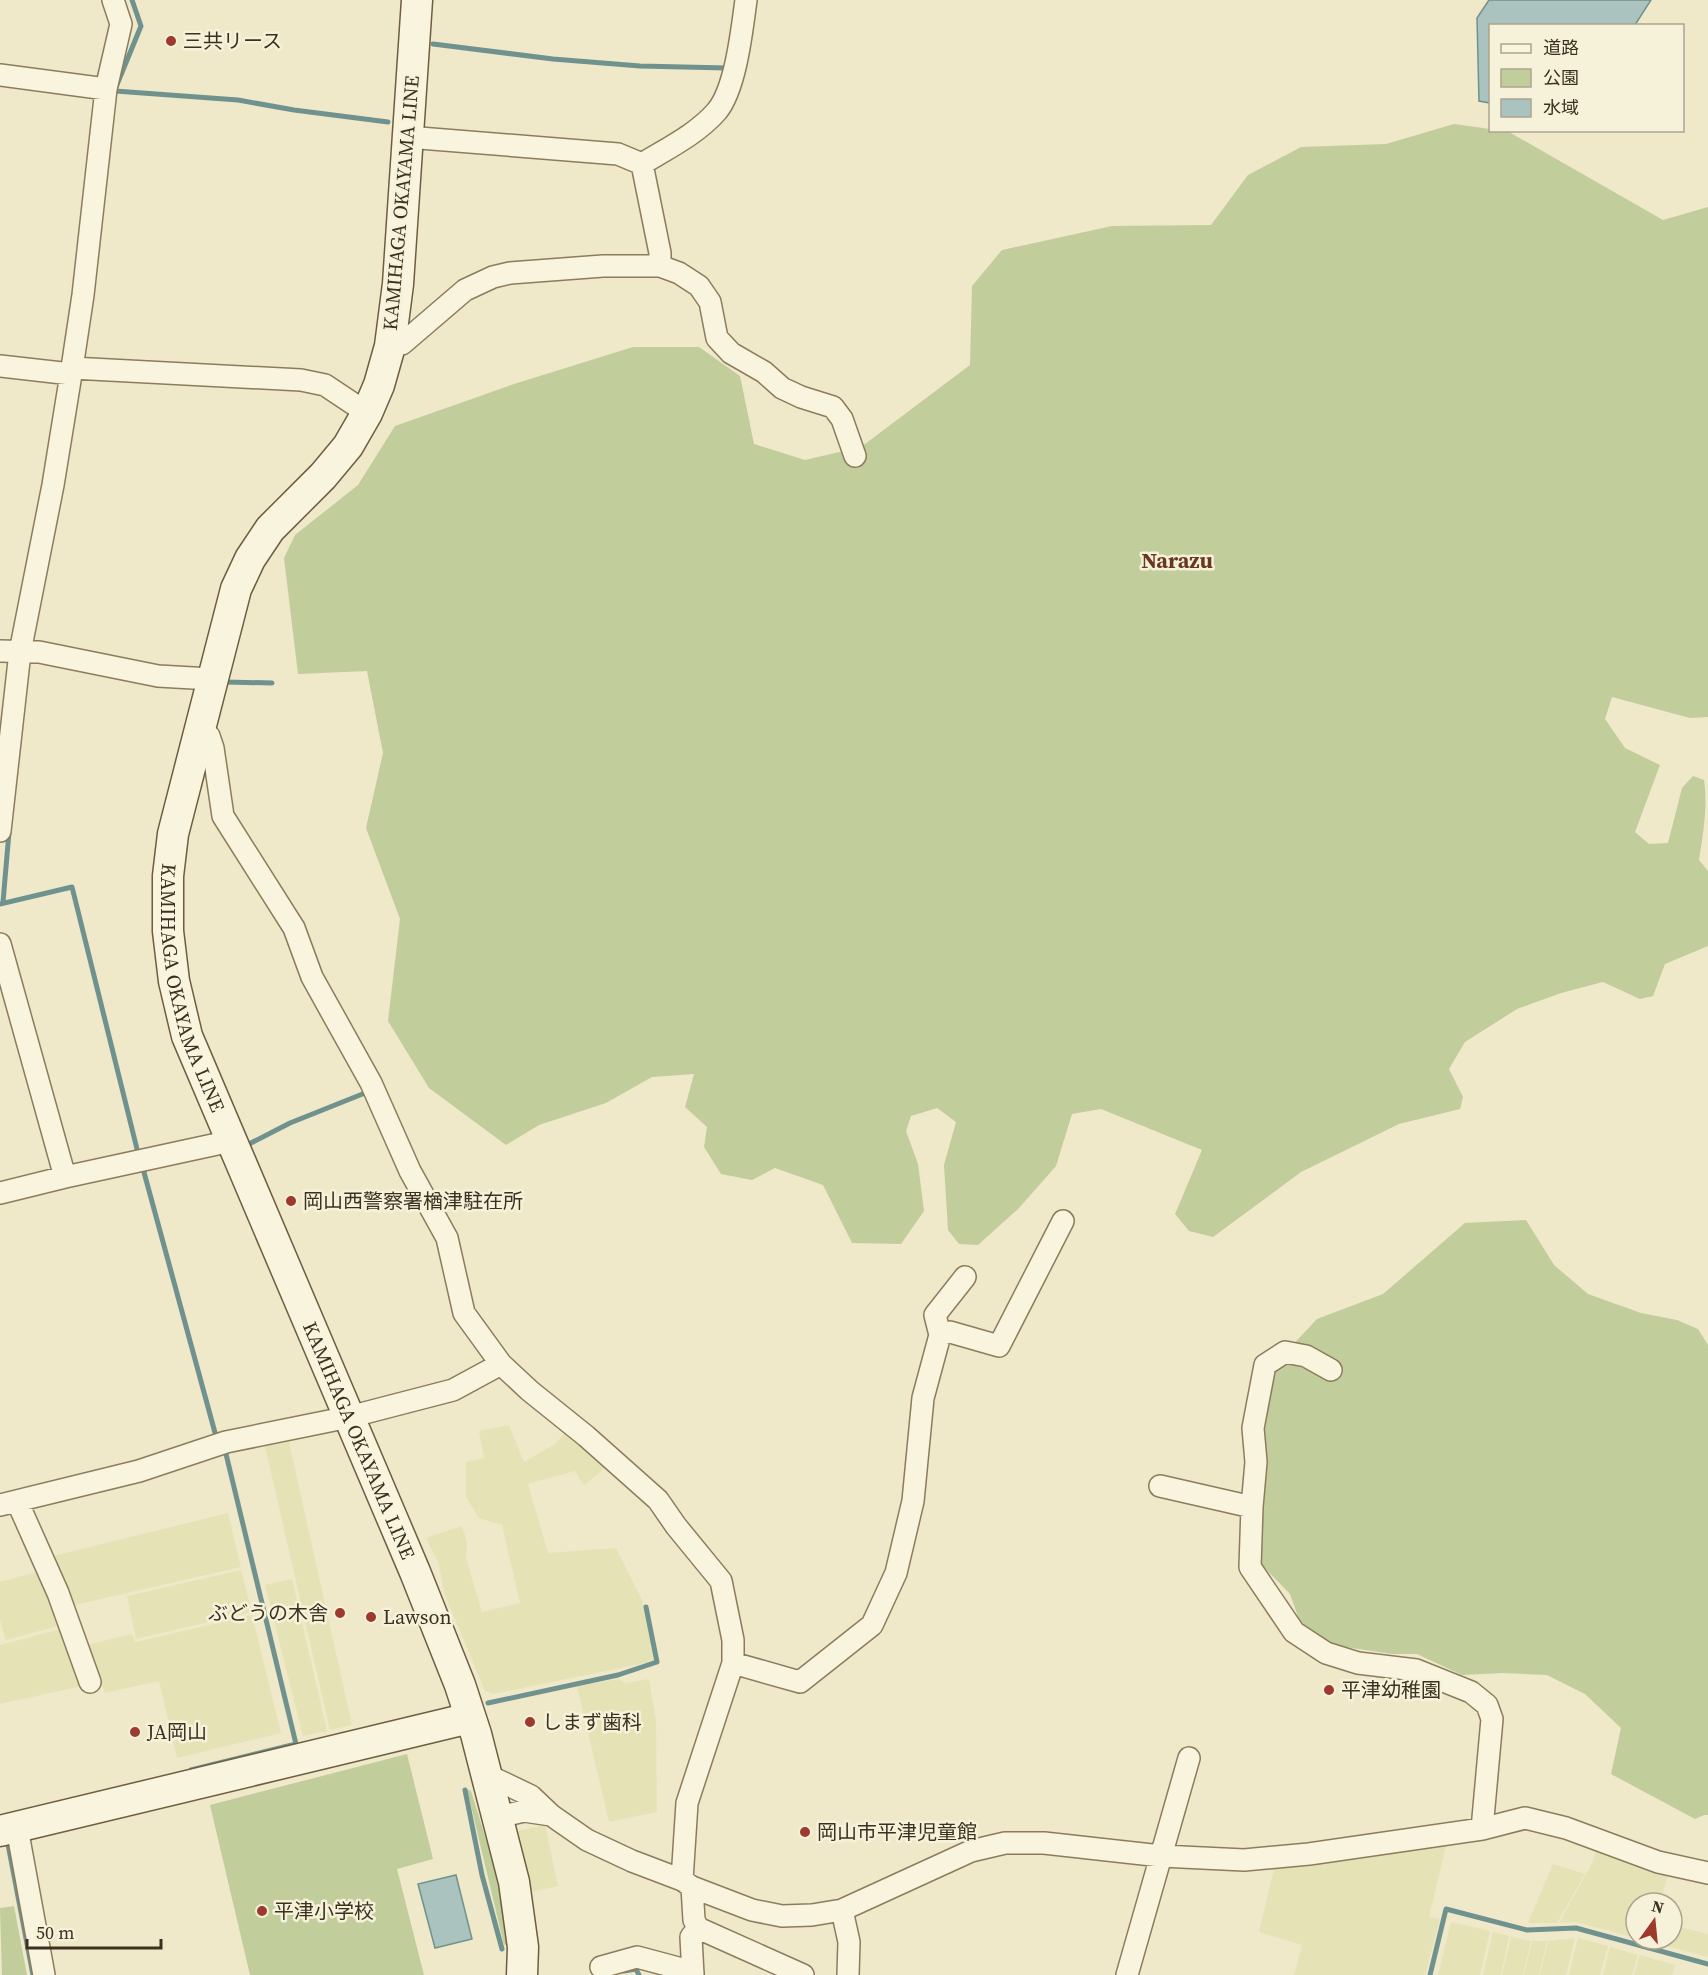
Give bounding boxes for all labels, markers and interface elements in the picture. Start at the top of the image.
legend [1489,24,1684,132]
place label: 三共リース [183,27,282,55]
marker: 三共リース [164,34,178,48]
text: 道路 [1543,35,1579,60]
text: 公園 [1543,65,1579,90]
street label: KAMIHAGA OKAYAMA LINE [376,74,426,332]
text: 水域 [1543,95,1579,120]
district label: Narazu [1141,545,1213,575]
street label: KAMIHAGA OKAYAMA LINE [154,862,232,1116]
place label: 岡山西警察署楢津駐在所 [303,1187,523,1215]
marker: 岡山西警察署楢津駐在所 [284,1194,298,1208]
street label: KAMIHAGA OKAYAMA LINE [296,1317,422,1564]
place label: ぶどうの木舎 [208,1599,328,1627]
place label: Lawson [383,1603,452,1631]
marker: ぶどうの木舎 [333,1606,347,1620]
marker: Lawson [364,1610,378,1624]
place label: 平津幼稚園 [1341,1676,1441,1704]
marker: 平津幼稚園 [1322,1683,1336,1697]
place label: しまず歯科 [542,1708,642,1736]
marker: しまず歯科 [523,1715,537,1729]
place label: JA岡山 [146,1718,207,1746]
marker: JA岡山 [128,1725,142,1739]
place label: 岡山市平津児童館 [817,1818,977,1846]
marker: 岡山市平津児童館 [798,1825,812,1839]
north arrow [1624,1891,1684,1951]
text: N [1649,1894,1667,1919]
place label: 平津小学校 [274,1897,374,1925]
marker: 平津小学校 [255,1904,269,1918]
scale bar [27,1912,160,1950]
text: 50 m [36,1920,74,1945]

